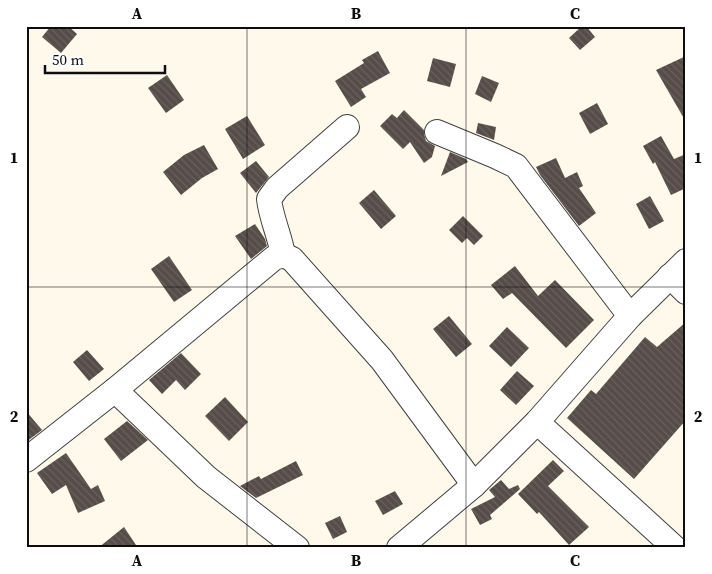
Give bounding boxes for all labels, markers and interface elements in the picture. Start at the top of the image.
text: A [132,2,143,24]
text: B [351,2,362,24]
text: C [570,2,580,24]
scale bar [45,42,165,74]
text: 50 m [52,49,84,70]
text: 1 [10,146,18,168]
text: 1 [694,146,702,168]
text: 2 [10,405,19,427]
text: 2 [694,405,703,427]
text: A [132,549,143,571]
text: B [351,549,362,571]
text: C [570,549,580,571]

